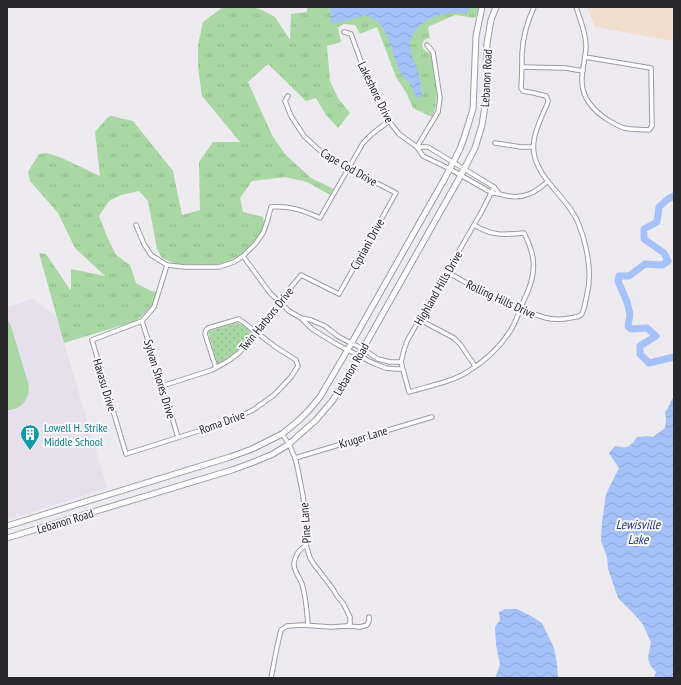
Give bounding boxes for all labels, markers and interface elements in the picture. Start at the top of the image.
street label: Lebanon Road [477,49,495,107]
street label: Lakeshore Drive [355,59,397,125]
street label: Cape Cod Drive [318,145,380,189]
street label: Cipriani Drive [347,216,387,272]
street label: Highland Hills Drive [411,248,465,328]
street label: Rolling Hills Drive [464,276,538,322]
street label: Twin Harbors Drive [236,284,296,354]
street label: Sylvan Shores Drive [141,338,179,420]
street label: Lebanon Road [330,340,372,398]
street label: Havasu Drive [90,357,120,413]
street label: Roma Drive [197,407,247,437]
place label: Lowell H. Strike Middle School [44,420,108,449]
building icon: Lowell H. Strike Middle School [19,423,41,451]
street label: Kruger Lane [337,423,389,451]
street label: Pine Lane [296,502,314,544]
street label: Lebanon Road [35,505,95,537]
water label: Lewisville Lake [616,516,662,548]

